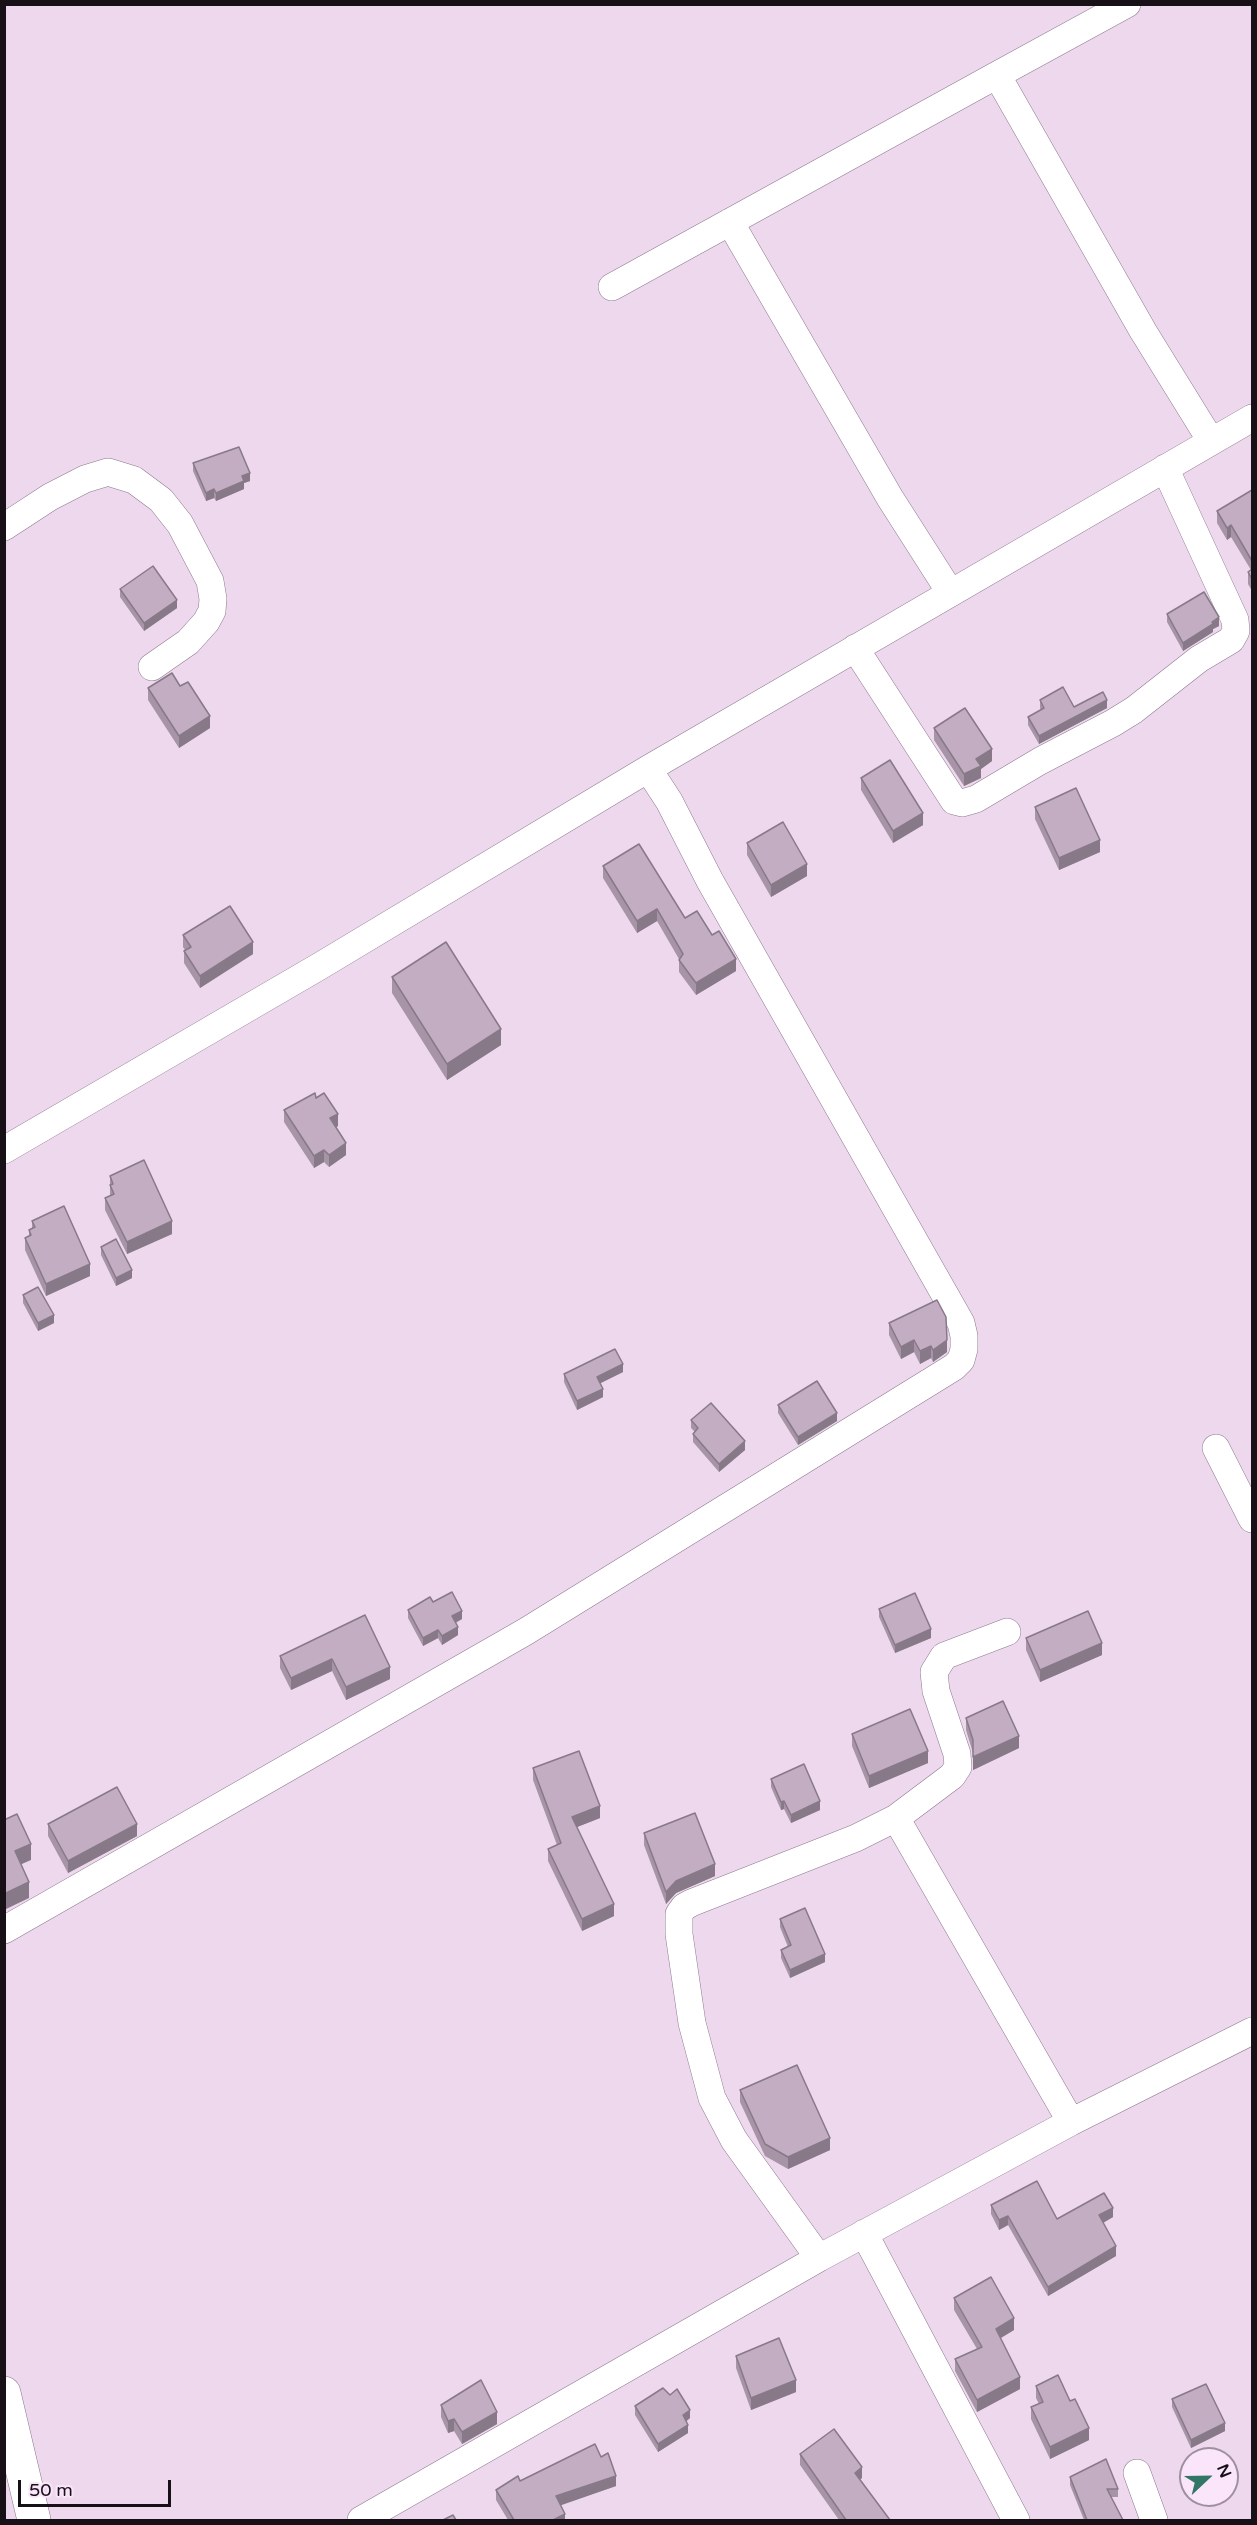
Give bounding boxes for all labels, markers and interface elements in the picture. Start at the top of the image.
north arrow [1179,2447,1239,2507]
text: N [1212,2461,1236,2481]
scale bar [21,2468,174,2506]
text: 50 m [29,2479,73,2501]

